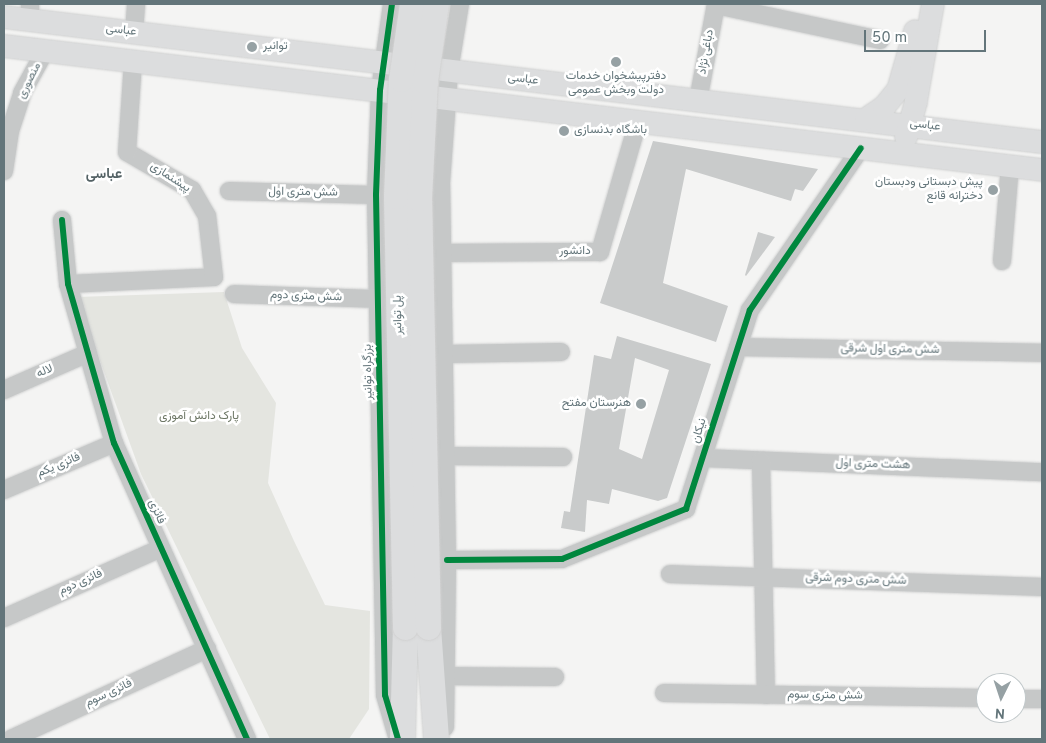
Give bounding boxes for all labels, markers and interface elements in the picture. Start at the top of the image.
scale bar [866,20,988,52]
street label: عباسى [105,22,137,40]
street label: دباغی نژاد [696,28,718,76]
text: 50 m [872,29,907,48]
marker: توانیر [245,40,259,54]
place label: توانیر [263,40,288,54]
marker: دفترپیشخوان خدمات دولت وبخش عمومی [610,56,622,68]
street label: منصوری [15,61,45,101]
place label: دفترپیشخوان خدمات دولت وبخش عمومی [566,70,666,98]
street label: عباسى [507,71,539,89]
street label: عباسى [909,117,941,135]
place label: باشگاه بدنسازی [574,124,647,138]
marker: باشگاه بدنسازی [558,125,570,137]
street label: پیشنمازی [147,160,193,196]
district label: عباسی [86,167,122,183]
place label: پیش دبستانی ودبستان دخترانه قانع [875,176,983,204]
marker: پیش دبستانی ودبستان دخترانه قانع [987,184,999,196]
street label: شش متری اول [268,185,338,201]
street label: دانشور [559,245,591,259]
street label: شش متری دوم [270,289,342,305]
street label: پل توانیر [391,295,407,335]
street label: شش متری اول شرقی [840,342,940,358]
street label: بزرگراه توانیر [361,344,377,400]
street label: لاله [35,362,55,382]
place label: هنرستان مفتح [562,397,631,411]
marker: هنرستان مفتح [635,398,647,410]
park label: پارک دانش آموزی [159,410,239,424]
street label: نیکان [689,417,711,445]
street label: فائزی یکم [35,450,83,482]
street label: هشت متری اول [835,456,911,474]
street label: فائزی [144,497,168,527]
street label: فائزی دوم [57,567,105,599]
street label: شش متری دوم شرقی [805,571,907,589]
north arrow [976,673,1026,723]
street label: فائزی سوم [83,677,135,711]
street label: شش متری سوم [787,688,863,704]
text: N [994,704,1006,721]

